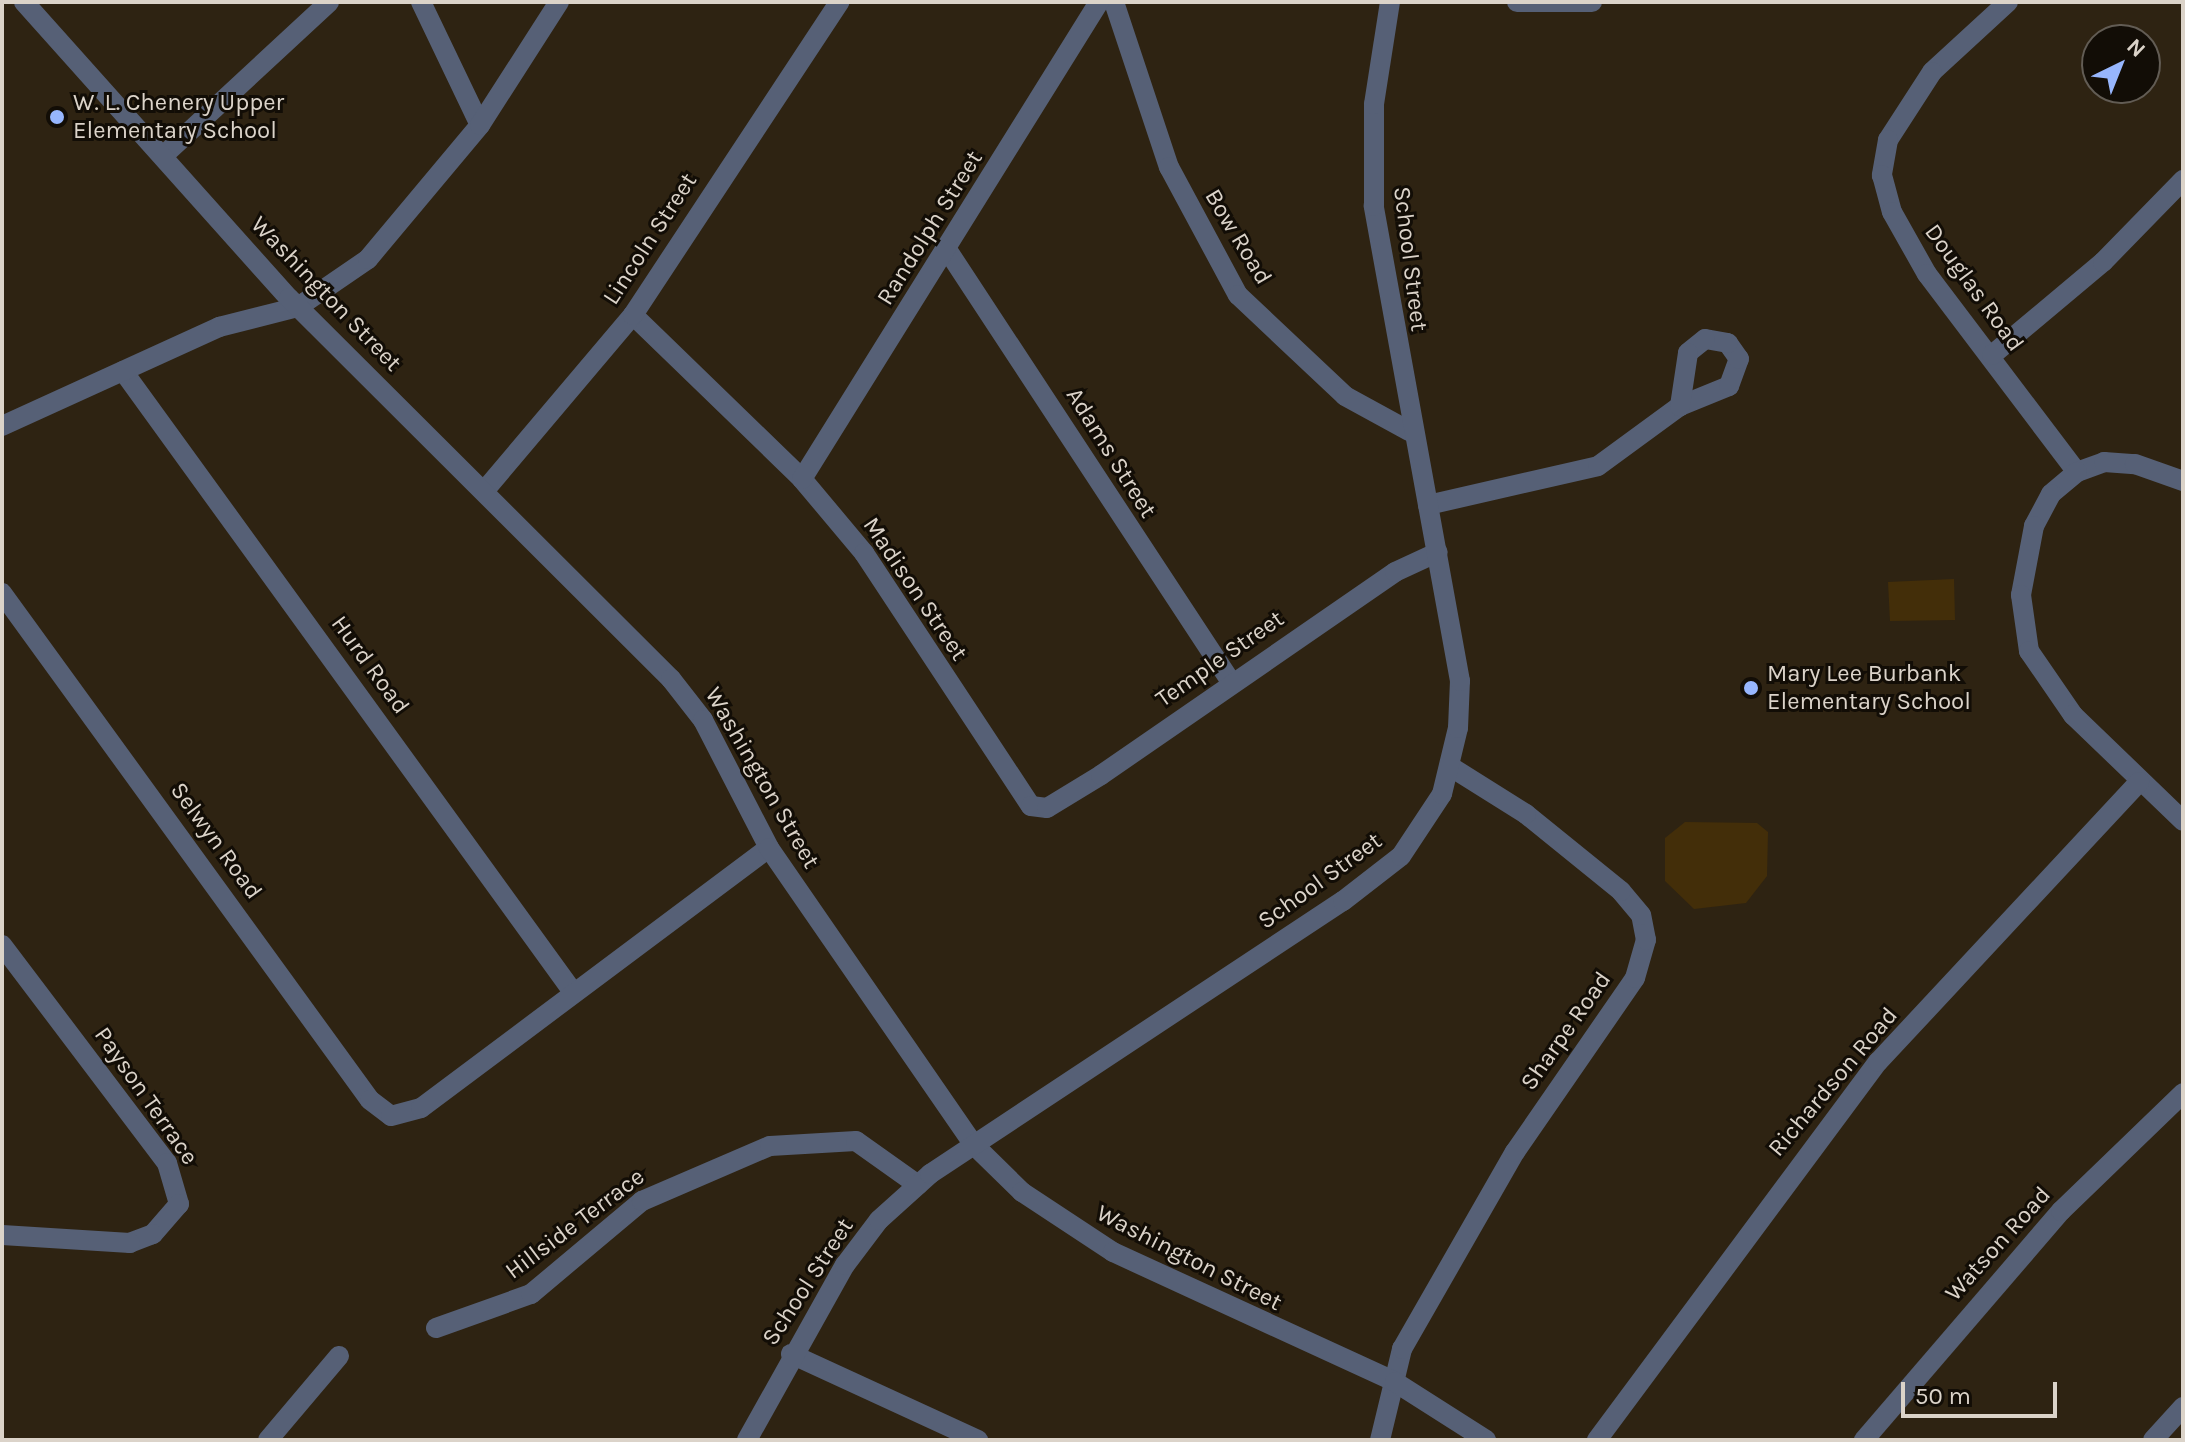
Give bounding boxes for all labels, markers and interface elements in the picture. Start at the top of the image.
north arrow [2081,24,2161,104]
text: N [2121,33,2151,63]
place label: W. L. Chenery Upper Elementary School [73,89,284,145]
marker: W. L. Chenery Upper Elementary School [48,108,66,126]
street label: Randolph Street [871,146,989,310]
street label: Lincoln Street [597,168,703,310]
street label: Bow Road [1198,184,1278,290]
street label: School Street [1387,185,1433,333]
street label: Washington Street [245,210,407,378]
street label: Douglas Road [1918,219,2030,357]
street label: Adams Street [1060,383,1162,523]
street label: Madison Street [856,512,974,666]
street label: Temple Street [1150,604,1290,714]
street label: Hurd Road [325,610,415,720]
place label: Mary Lee Burbank Elementary School [1767,660,1971,716]
marker: Mary Lee Burbank Elementary School [1742,679,1760,697]
street label: Washington Street [698,682,826,874]
street label: Selwyn Road [164,777,268,905]
street label: School Street [1253,826,1387,936]
street label: Sharpe Road [1515,966,1617,1096]
street label: Richardson Road [1762,1002,1904,1162]
street label: Payson Terrace [88,1022,204,1170]
street label: Hillside Terrace [500,1162,650,1286]
street label: Watson Road [1939,1181,2057,1307]
street label: Washington Street [1091,1199,1287,1317]
street label: School Street [756,1213,860,1351]
scale bar [1905,1366,2061,1416]
text: 50 m [1915,1382,1971,1410]

